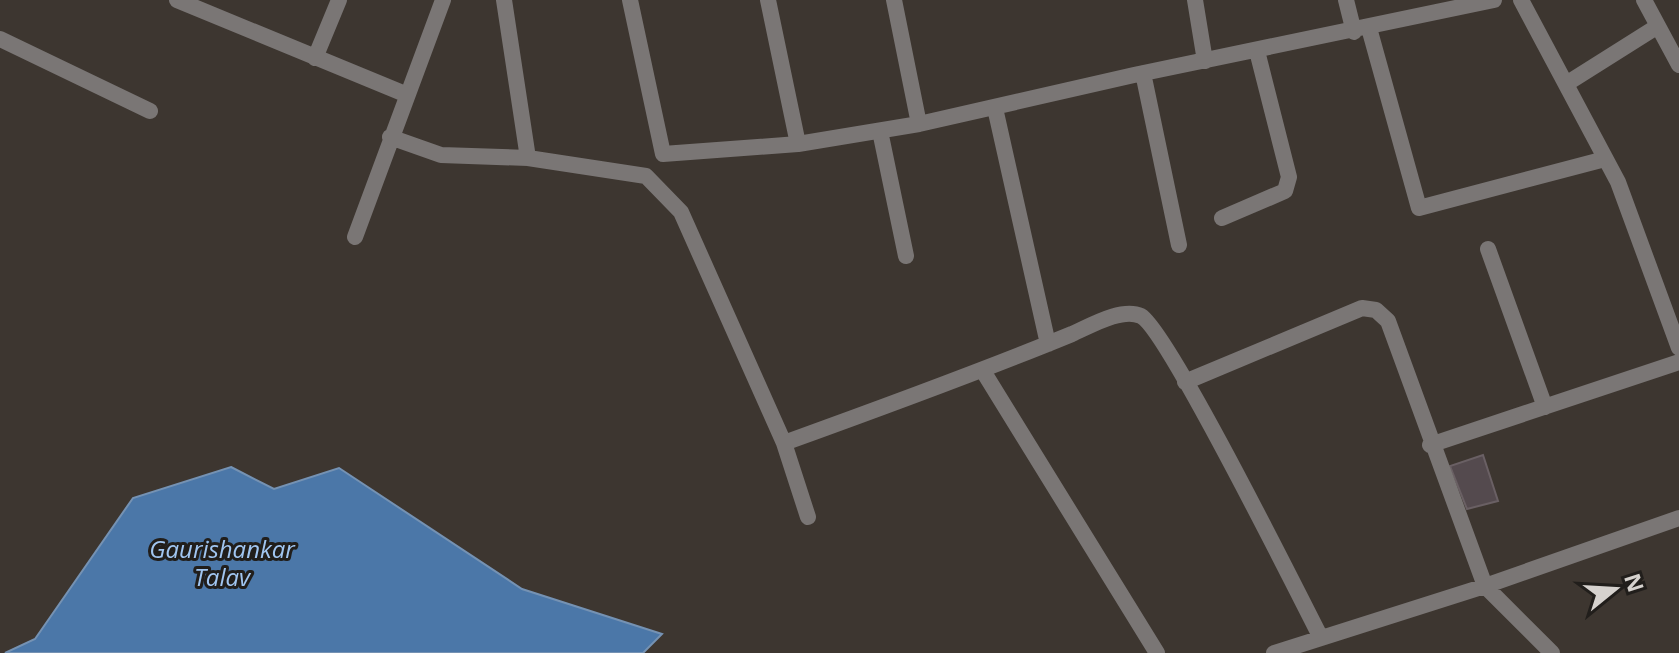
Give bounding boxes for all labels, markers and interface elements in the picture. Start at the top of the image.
water label: Gaurishankar Talav [149,532,296,593]
north arrow [1575,549,1655,629]
text: N [1618,569,1652,596]

